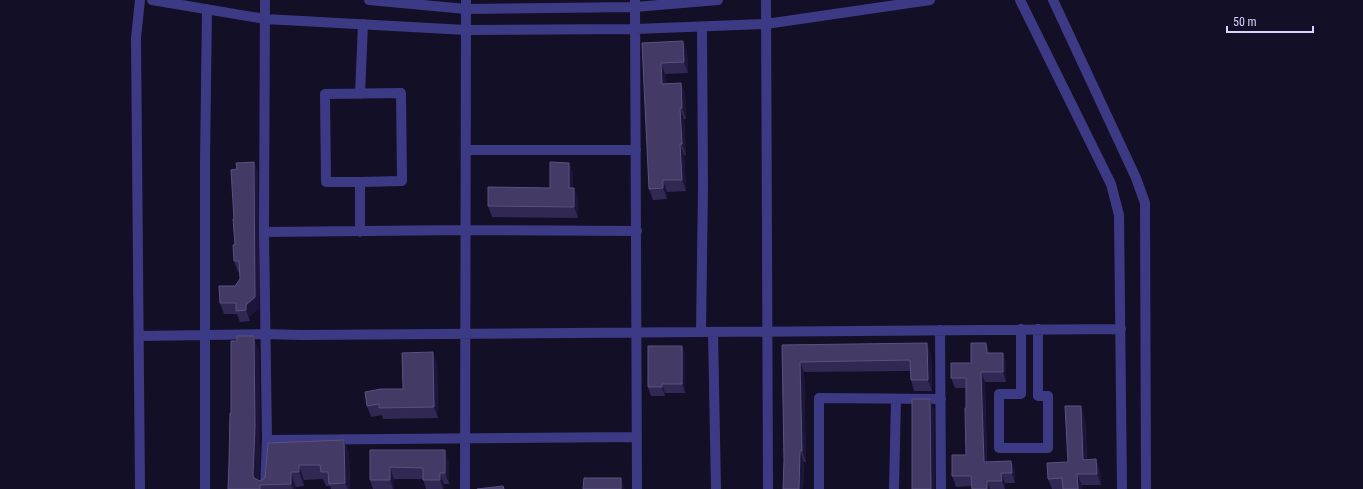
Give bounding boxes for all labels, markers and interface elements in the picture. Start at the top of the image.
scale bar [1227,8,1313,34]
text: 50 m [1233,15,1257,29]

